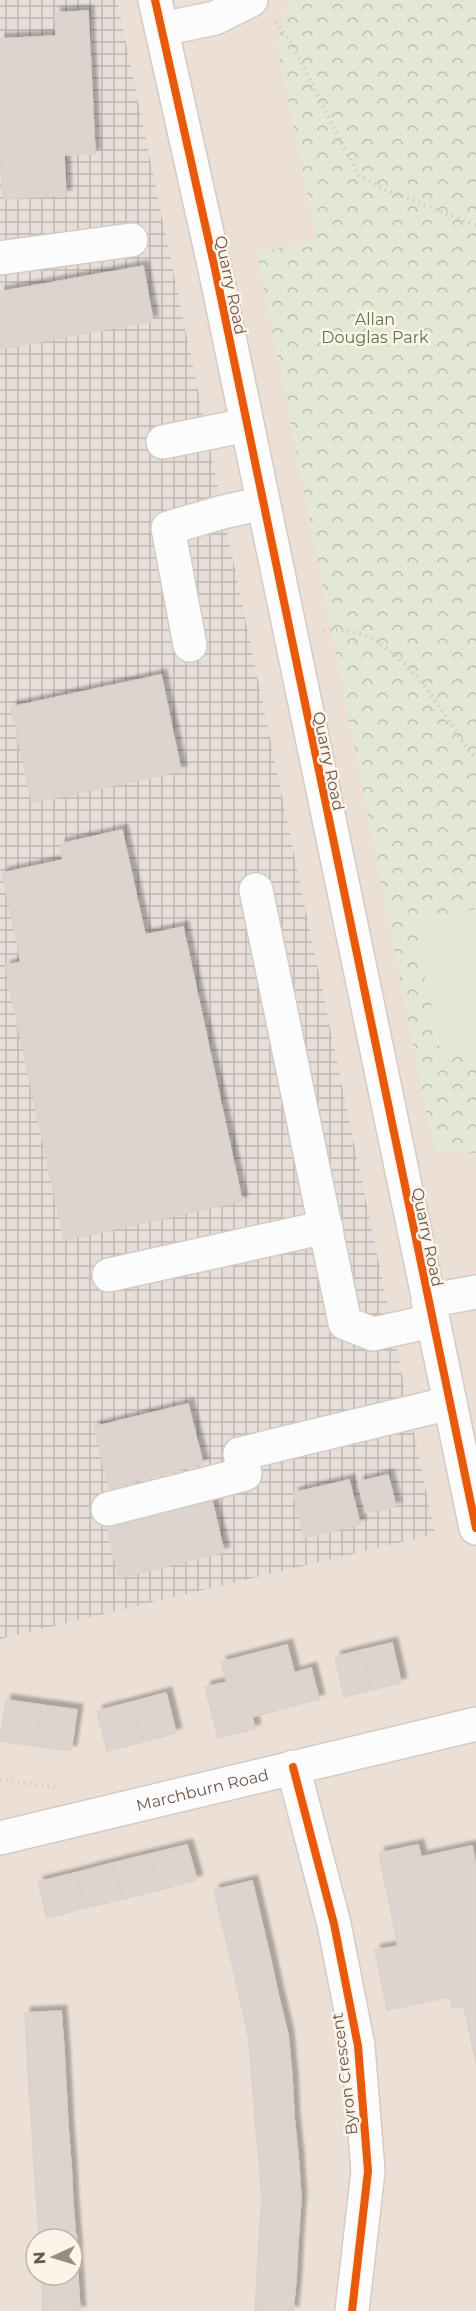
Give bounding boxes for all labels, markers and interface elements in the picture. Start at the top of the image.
street label: Quarry Road [211,234,250,336]
park label: Allan Douglas Park [321,310,429,347]
street label: Quarry Road [309,710,348,812]
street label: Quarry Road [408,1186,447,1288]
street label: Marchburn Road [134,1765,270,1815]
street label: Byron Crescent [328,2011,361,2136]
north arrow [24,2227,84,2287]
text: N [30,2251,49,2265]

